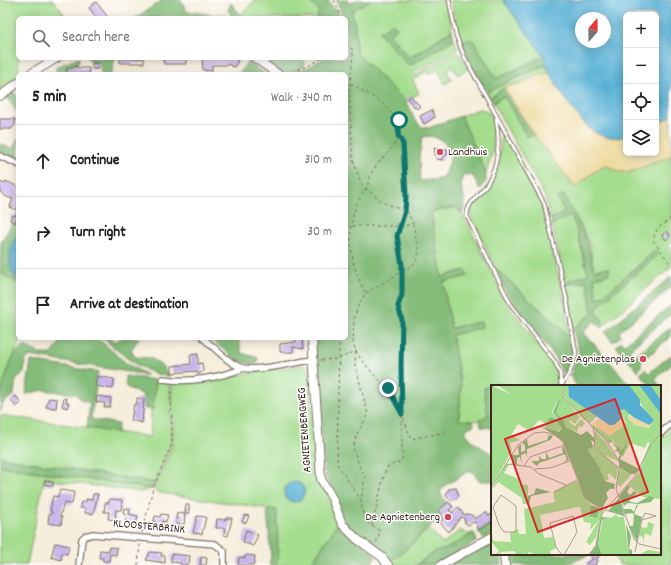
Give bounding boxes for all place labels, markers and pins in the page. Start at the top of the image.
place label: Landhuis [448,144,488,161]
marker: Landhuis [435,147,445,157]
place label: De Agnietenplas [562,351,635,368]
marker: De Agnietenplas [638,354,648,364]
place label: De Agnietenberg [366,509,440,526]
marker: De Agnietenberg [443,512,453,522]

